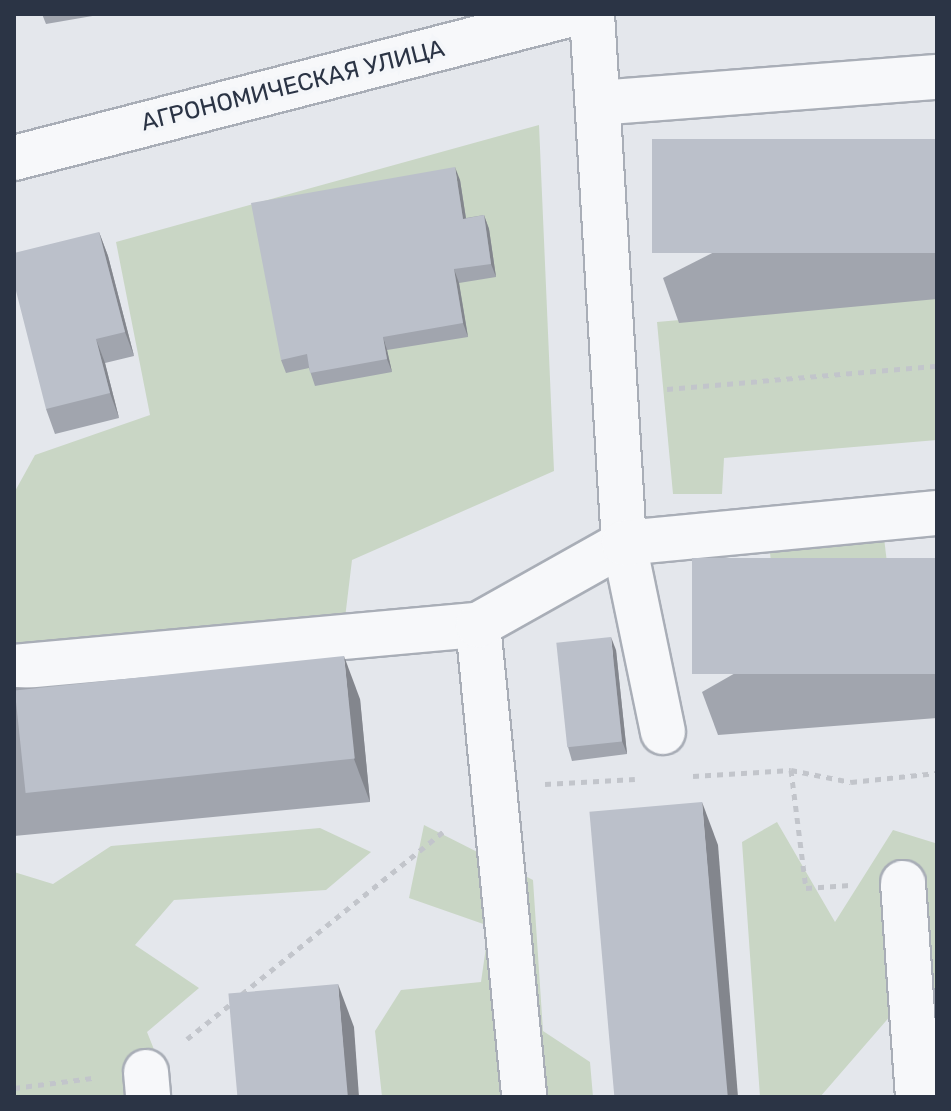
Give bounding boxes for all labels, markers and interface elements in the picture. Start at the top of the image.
street label: АГРОНОМИЧЕСКАЯ УЛИЦА [138,34,448,138]

